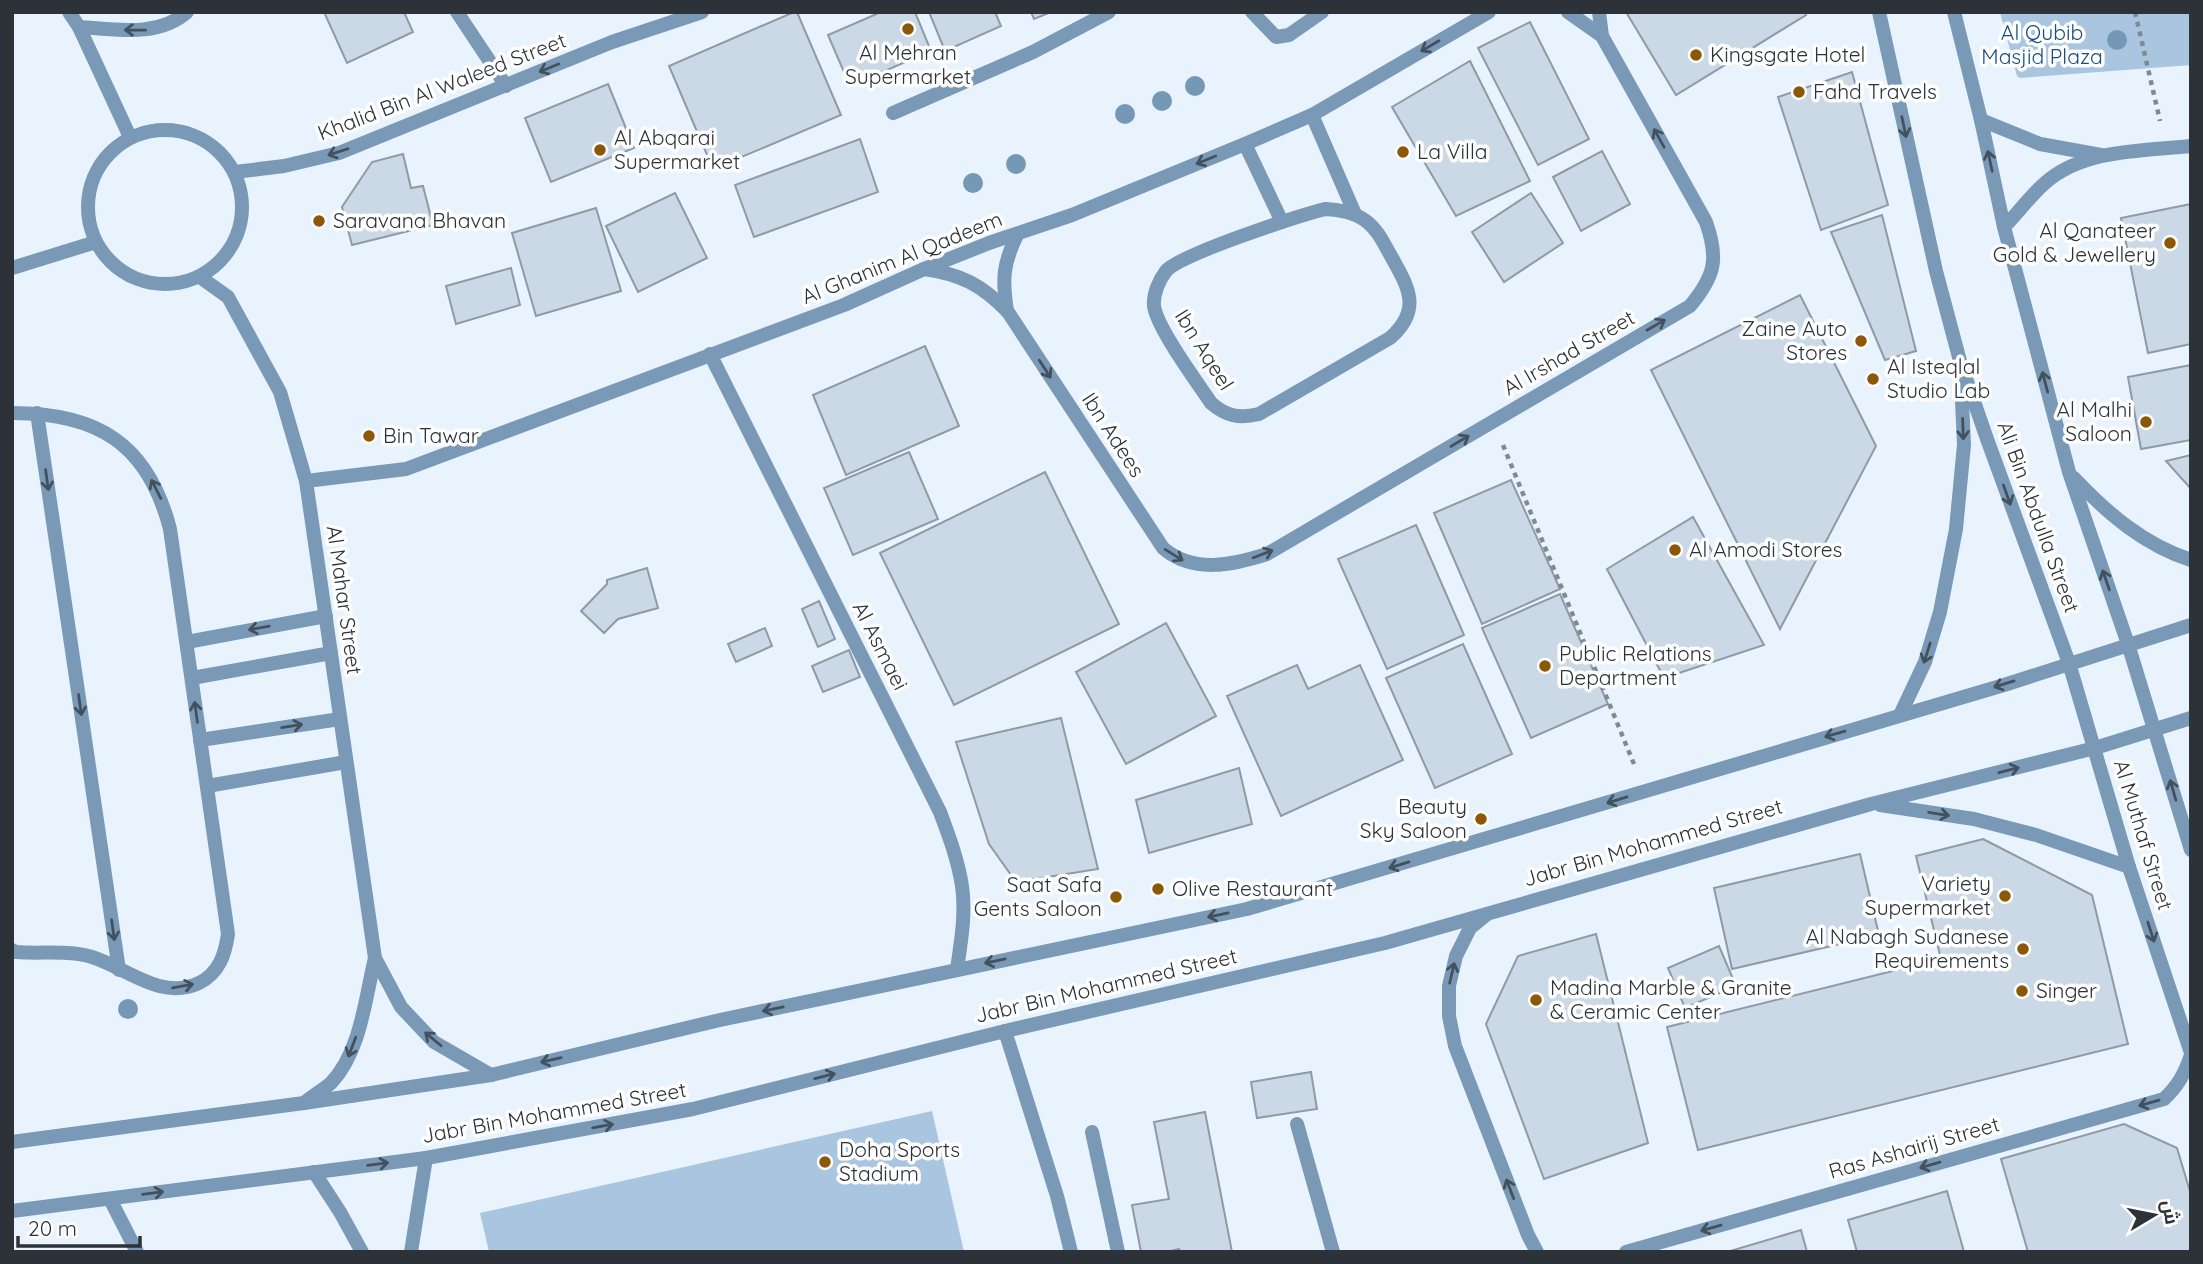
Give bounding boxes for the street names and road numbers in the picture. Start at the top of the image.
street label: Khalid Bin Al Waleed Street [314,27,569,145]
street label: Al Ghanim Al Qadeem [798,205,1006,309]
street label: Ibn Aqeel [1170,304,1240,395]
street label: Al Irshad Street [1498,304,1639,400]
street label: Ibn Adees [1077,387,1151,482]
street label: Ali Bin Abdulla Street [1992,418,2086,616]
street label: Al Mahar Street [322,524,368,676]
street label: Al Asmaei [848,597,914,694]
street label: Al Muthaf Street [2109,756,2179,913]
street label: Jabr Bin Mohammed Street [1520,793,1785,891]
street label: Jabr Bin Mohammed Street [972,942,1239,1028]
street label: Jabr Bin Mohammed Street [420,1076,688,1148]
street label: Ras Ashairij Street [1825,1110,2002,1184]

